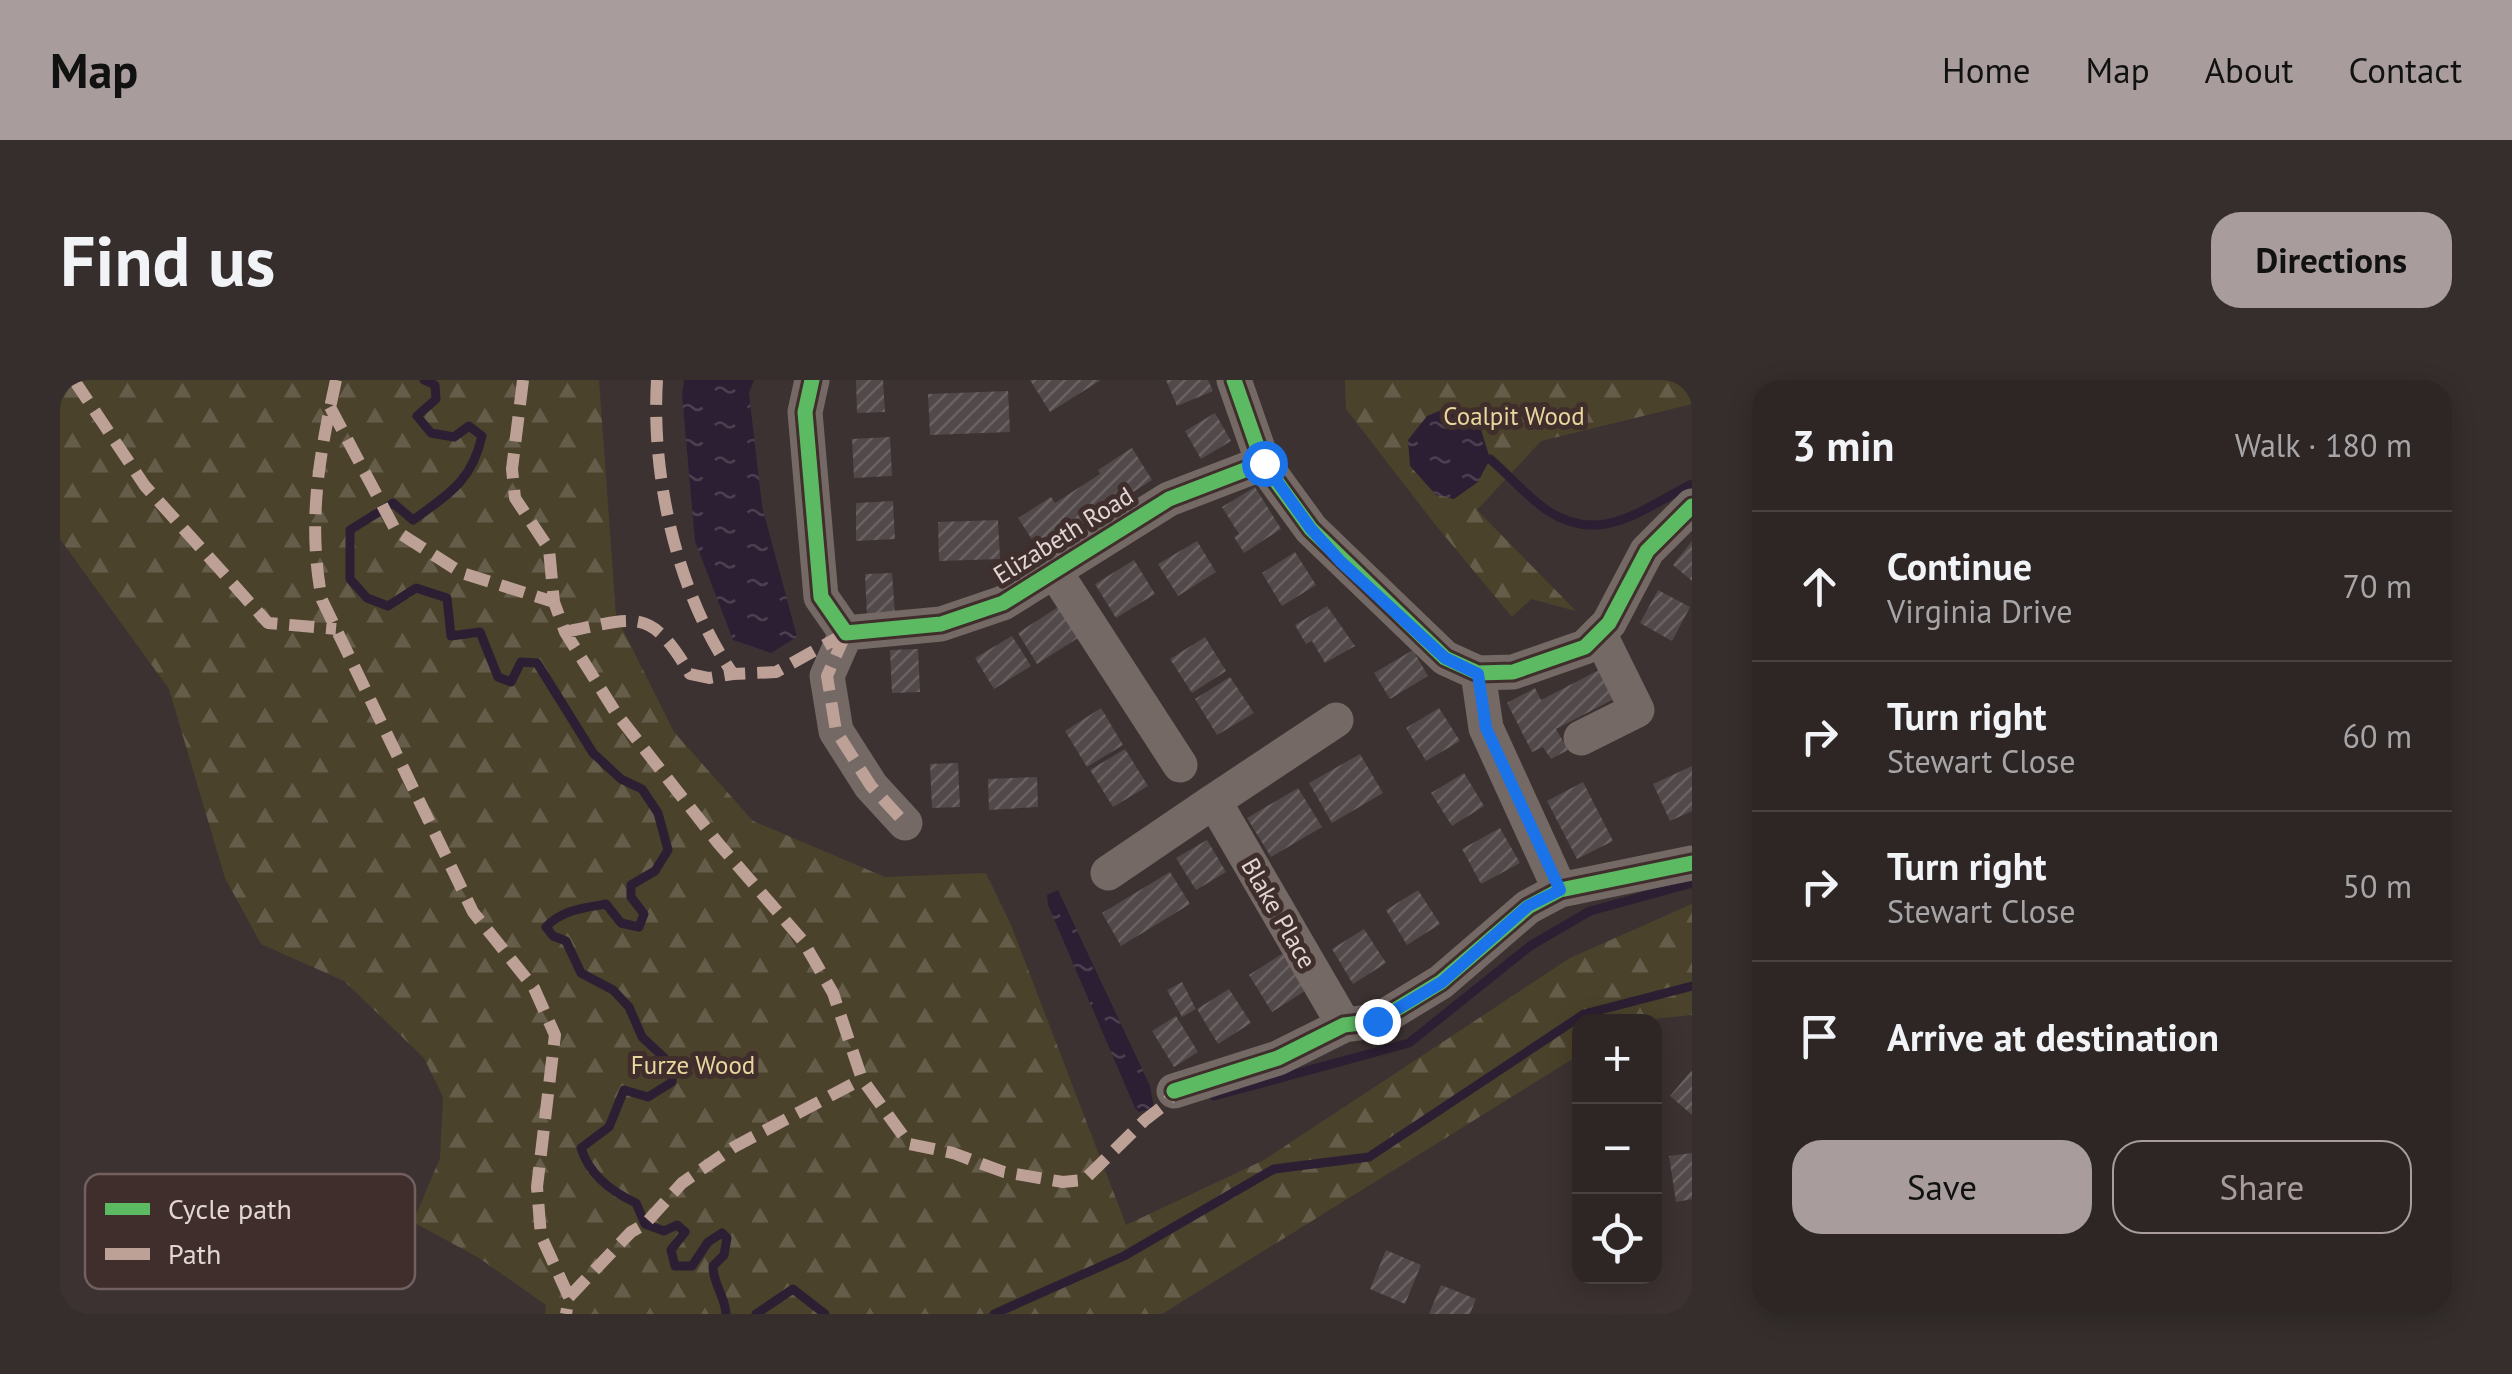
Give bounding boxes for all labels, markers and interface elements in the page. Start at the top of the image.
text: Map [50,39,138,101]
text: Home [1942,47,2031,93]
text: Map [2086,47,2150,93]
text: About [2205,47,2293,93]
text: Contact [2348,47,2462,93]
button: Directions [2211,212,2452,308]
text: Find us [60,215,275,305]
park label: Coalpit Wood [1443,400,1585,432]
text: 3 min [1792,418,1894,473]
text: Walk · 180 m [2235,424,2412,466]
route start [1242,441,1288,487]
street label: Elizabeth Road [987,479,1139,591]
text: Continue [1887,541,2032,590]
icon: ahead [1792,559,1847,614]
text: 70 m [2343,565,2412,607]
text: Virginia Drive [1887,590,2073,632]
text: Turn right [1887,691,2047,740]
icon: right [1792,709,1847,764]
text: 60 m [2343,715,2412,757]
text: Stewart Close [1887,740,2076,782]
text: Turn right [1887,841,2047,890]
street label: Blake Place [1235,852,1323,974]
icon: right [1792,859,1847,914]
text: 50 m [2343,865,2412,907]
text: Stewart Close [1887,890,2076,932]
route end [1355,999,1401,1045]
icon: arrive [1792,1009,1847,1064]
text: Arrive at destination [1887,1012,2219,1061]
map controls [1572,1014,1662,1284]
button: + [1572,1014,1662,1104]
park label: Furze Wood [631,1049,755,1081]
button: − [1572,1104,1662,1194]
button: Save [1792,1140,2092,1234]
button: Share [2112,1140,2412,1234]
legend [85,1174,415,1289]
text: Cycle path [168,1190,292,1227]
button: locate [1572,1194,1662,1284]
text: Path [168,1235,221,1272]

